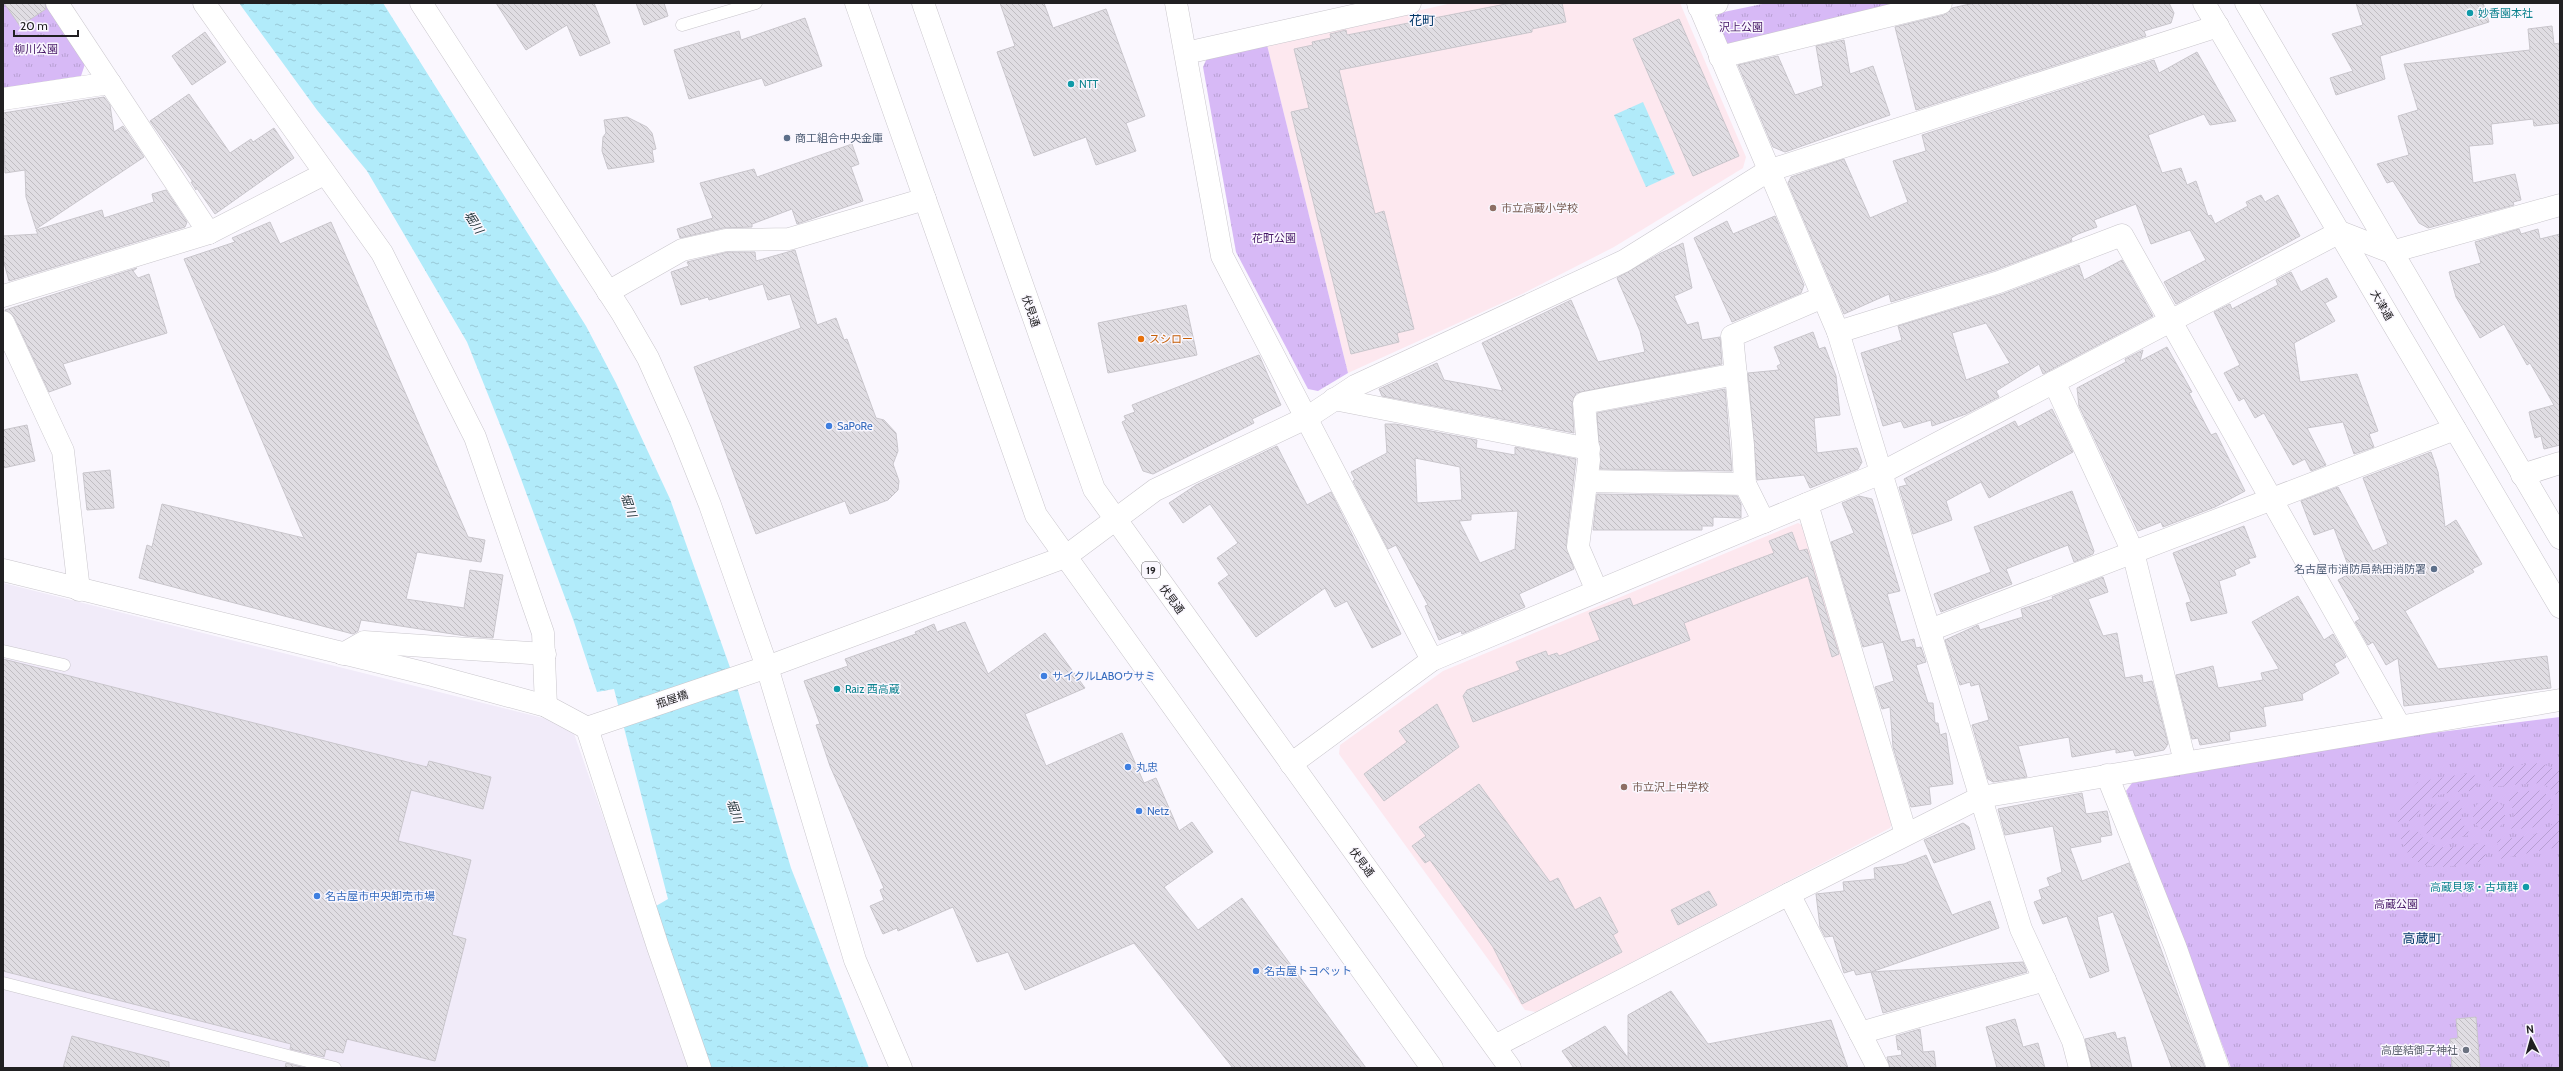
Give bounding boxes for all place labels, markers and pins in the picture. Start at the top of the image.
place label: 妙香園本社 [2478,6,2533,20]
marker: 妙香園本社 [2465,8,2475,18]
place label: NTT [1079,77,1099,91]
marker: NTT [1066,79,1076,89]
place label: 商工組合中央金庫 [795,131,883,145]
marker: 商工組合中央金庫 [782,133,792,143]
place label: 市立高蔵小学校 [1501,201,1578,215]
marker: 市立高蔵小学校 [1488,203,1498,213]
place label: スシロー [1149,332,1193,346]
marker: スシロー [1136,334,1146,344]
place label: SaPoRe [837,419,873,433]
marker: SaPoRe [824,421,834,431]
place label: 名古屋市消防局熱田消防署 [2294,562,2426,576]
marker: 名古屋市消防局熱田消防署 [2429,564,2439,574]
place label: サイクルLABOウサミ [1052,669,1156,683]
marker: サイクルLABOウサミ [1039,671,1049,681]
place label: Raiz 西高蔵 [845,682,900,696]
marker: Raiz 西高蔵 [832,684,842,694]
place label: 丸忠 [1136,760,1158,774]
marker: 丸忠 [1123,762,1133,772]
place label: 市立沢上中学校 [1632,780,1709,794]
marker: 市立沢上中学校 [1619,782,1629,792]
place label: Netz [1147,804,1169,818]
marker: Netz [1134,806,1144,816]
place label: 高蔵貝塚・古墳群 [2430,880,2518,894]
marker: 高蔵貝塚・古墳群 [2521,882,2531,892]
place label: 名古屋市中央卸売市場 [325,889,435,903]
marker: 名古屋市中央卸売市場 [312,891,322,901]
place label: 名古屋トヨペット [1264,964,1352,978]
marker: 名古屋トヨペット [1251,966,1261,976]
place label: 高座結御子神社 [2381,1043,2458,1057]
marker: 高座結御子神社 [2461,1045,2471,1055]

